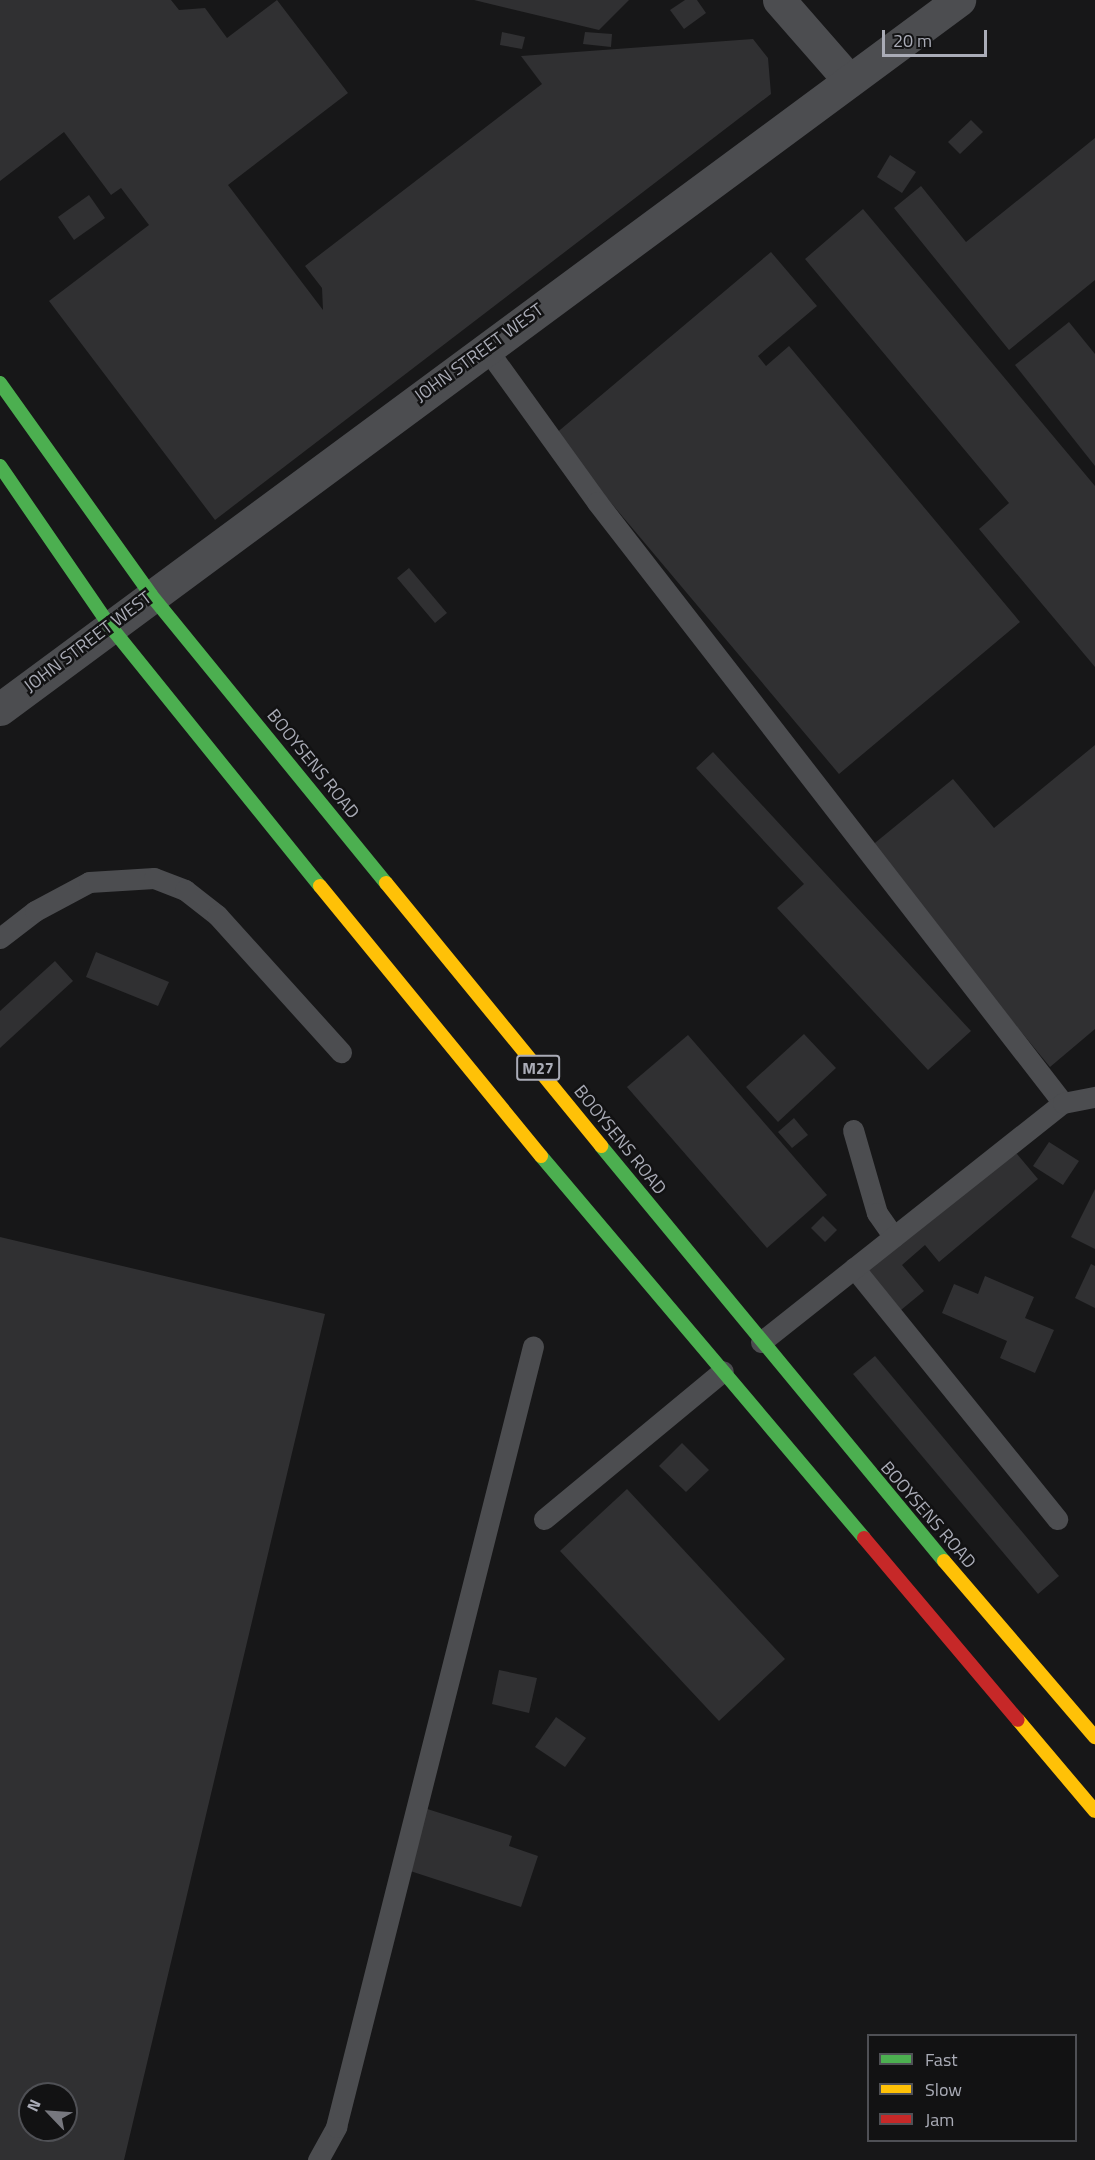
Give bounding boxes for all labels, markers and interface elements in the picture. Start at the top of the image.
scale bar [885,18,990,56]
text: 20 m [893,27,932,54]
street label: JOHN STREET WEST [410,299,548,407]
street label: JOHN STREET WEST [20,587,156,697]
street label: BOOYSENS ROAD [262,705,364,823]
road number: M27 [516,1055,560,1081]
street label: BOOYSENS ROAD [569,1081,671,1199]
street label: BOOYSENS ROAD [876,1457,980,1573]
legend [867,2034,1077,2142]
text: Fast [925,2046,958,2073]
text: Slow [925,2076,962,2103]
north arrow [18,2082,78,2142]
text: N [20,2095,47,2115]
text: Jam [925,2106,954,2133]

